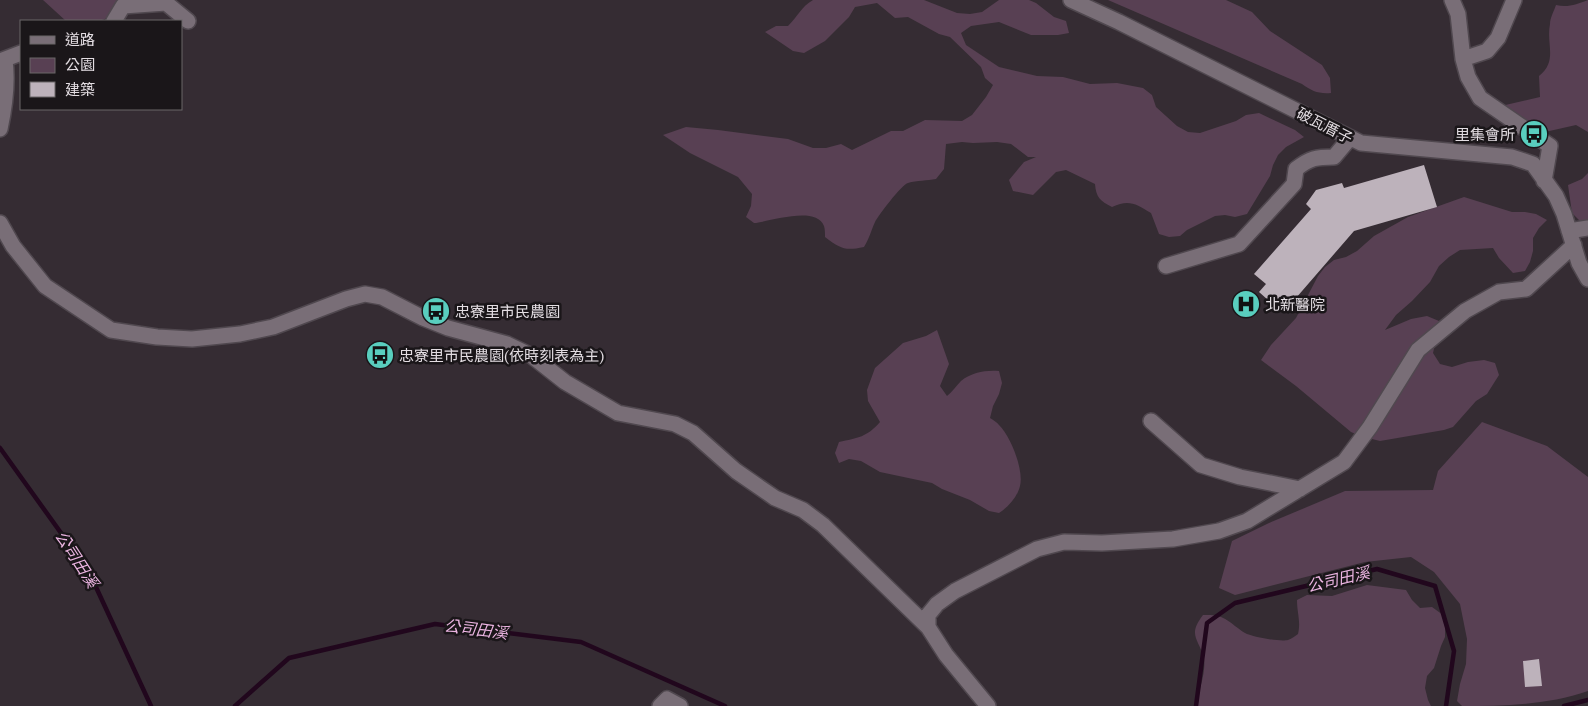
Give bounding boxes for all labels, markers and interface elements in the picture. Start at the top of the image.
legend [20,20,182,110]
text: 道路 [65,29,95,49]
text: 公園 [65,54,95,74]
text: 建築 [65,79,95,99]
street label: 破瓦厝子 [1294,102,1356,148]
bus stop icon: 里集會所 [1519,119,1549,149]
place label: 里集會所 [1455,124,1515,144]
hospital icon: 北新醫院 [1231,289,1261,319]
place label: 北新醫院 [1265,294,1325,314]
bus stop icon: 忠寮里市民農園 [421,296,451,326]
place label: 忠寮里市民農園 [455,301,560,321]
bus stop icon: 忠寮里市民農園(依時刻表為主) [365,340,395,370]
place label: 忠寮里市民農園(依時刻表為主) [399,345,604,365]
water label: 公司田溪 [50,526,105,593]
water label: 公司田溪 [1304,561,1374,597]
water label: 公司田溪 [443,614,511,644]

